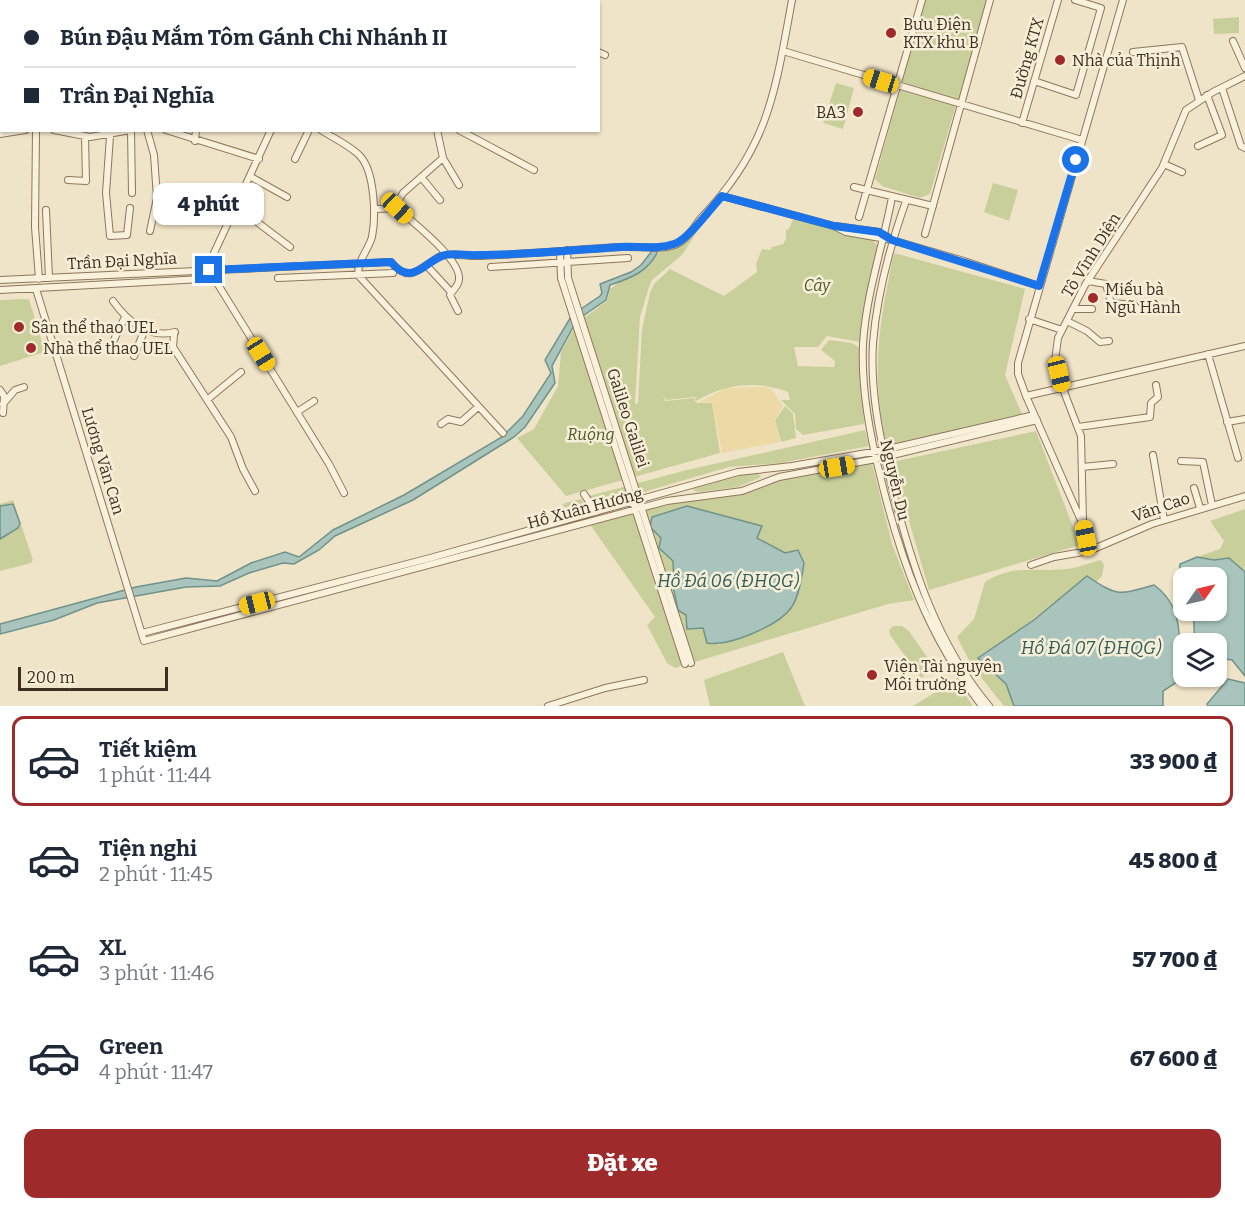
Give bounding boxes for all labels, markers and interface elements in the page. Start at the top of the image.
place label: Bưu Điện KTX khu B [903,15,979,52]
street label: Đường KTX [1006,15,1048,101]
text: Bún Đậu Mắm Tôm Gánh Chi Nhánh II [60,24,448,51]
marker: Bưu Điện KTX khu B [884,26,898,40]
place label: Nhà của Thịnh [1072,51,1180,70]
marker: Nhà của Thịnh [1053,53,1067,67]
car [861,67,901,95]
text: Trần Đại Nghĩa [60,82,214,109]
place label: BA3 [816,103,846,122]
marker: BA3 [851,105,865,119]
route start [1062,146,1089,173]
callout: 4 phút [154,183,264,225]
car [378,189,416,227]
text: 4 phút [178,192,239,216]
street label: Tô Vĩnh Diện [1058,209,1124,301]
street label: Trần Đại Nghĩa [67,248,178,273]
route end [195,256,222,283]
park label: Cây [804,276,831,295]
place label: Miếu bà Ngũ Hành [1105,279,1181,317]
marker: Miếu bà Ngũ Hành [1086,291,1100,305]
place label: Sân thể thao UEL [31,318,157,337]
marker: Sân thể thao UEL [12,320,26,334]
car [244,334,278,374]
place label: Nhà thể thao UEL [43,339,173,358]
marker: Nhà thể thao UEL [24,341,38,355]
car [1046,354,1072,394]
street label: Galileo Galilei [603,366,653,470]
street label: Lương Văn Can [78,405,128,517]
park label: Ruộng [567,425,615,444]
street label: Nguyễn Du [876,437,915,522]
car [818,455,856,479]
street label: Hồ Xuân Hương [525,482,645,533]
street label: Văn Cao [1130,488,1192,526]
car [1074,519,1098,557]
north arrow [1173,567,1227,621]
map controls [1173,567,1227,687]
water label: Hồ Đá 06 (ĐHQG) [657,570,800,592]
car [237,590,277,616]
button: layers [1173,633,1227,687]
water label: Hồ Đá 07 (ĐHQG) [1021,637,1162,659]
place label: Viện Tài nguyên Môi trường [884,657,1002,694]
scale bar [18,664,168,692]
text: 200 m [27,668,75,687]
marker: Viện Tài nguyên Môi trường [865,668,879,682]
icon: car [27,734,81,788]
text: Tiết kiệm [99,736,197,763]
text: 33 900 ₫ [1130,748,1218,775]
text: 1 phút · 11:44 [99,763,211,787]
icon: car [27,833,81,887]
text: Tiện nghi [99,835,197,862]
text: 45 800 ₫ [1129,847,1218,874]
text: 2 phút · 11:45 [99,862,213,886]
icon: car [27,932,81,986]
text: XL [99,934,126,961]
text: 57 700 ₫ [1132,946,1218,973]
text: 3 phút · 11:46 [99,961,215,985]
icon: car [27,1031,81,1085]
text: Green [99,1033,163,1060]
text: 67 600 ₫ [1130,1045,1218,1072]
text: 4 phút · 11:47 [99,1060,213,1084]
button: Đặt xe [24,1129,1221,1198]

